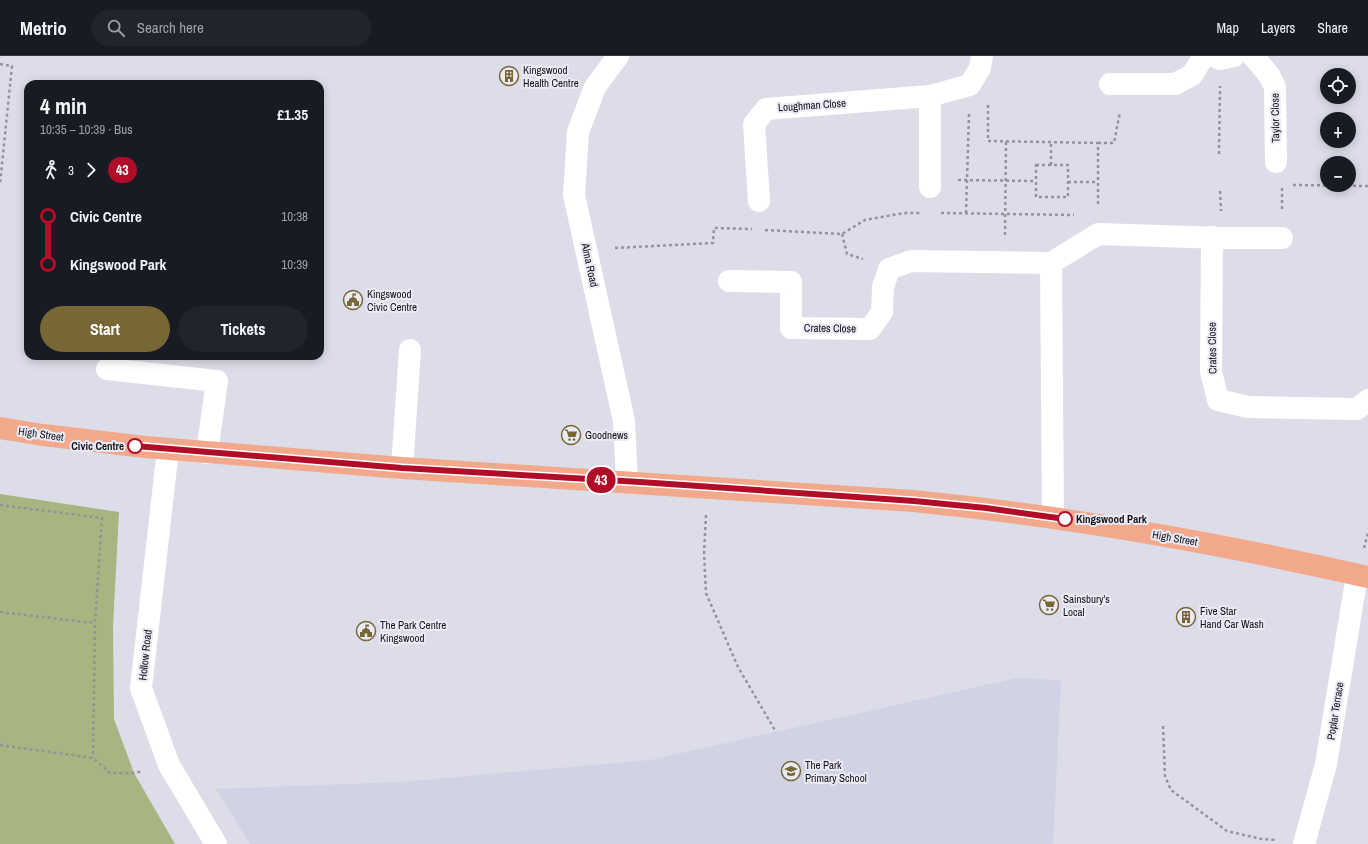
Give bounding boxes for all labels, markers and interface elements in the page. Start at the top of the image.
search box [91,10,371,46]
text: Metrio [20,15,67,41]
icon: search [105,17,127,39]
text: Search here [137,17,204,38]
text: Map [1217,19,1239,37]
text: Layers [1261,19,1295,37]
text: Share [1317,19,1348,37]
place label: Kingswood Health Centre [523,63,579,90]
building icon: Kingswood Health Centre [498,65,520,87]
map controls [1320,68,1356,192]
button: locate [1320,68,1356,104]
text: 4 min [40,91,87,121]
street label: Taylor Close [1268,93,1282,143]
street label: Loughman Close [777,96,847,114]
text: £1.35 [277,104,308,125]
button: + [1320,112,1356,148]
text: 10:35 – 10:39 · Bus [40,121,132,138]
button: − [1320,156,1356,192]
icon: walk [40,159,62,181]
icon: forward [80,159,102,181]
text: 43 [116,161,129,179]
text: 3 [68,162,74,179]
text: Civic Centre [70,206,142,227]
text: 10:38 [281,208,308,225]
street label: Alma Road [578,241,601,288]
text: Kingswood Park [70,254,166,275]
text: 10:39 [281,256,308,273]
place label: Kingswood Civic Centre [367,287,417,314]
public building icon: Kingswood Civic Centre [342,289,364,311]
button: Start [40,306,170,352]
button: Tickets [178,306,308,352]
street label: Crates Close [804,321,856,335]
street label: Crates Close [1205,322,1219,374]
street label: High Street [17,424,65,444]
supermarket icon: Goodnews [560,424,582,446]
place label: Goodnews [585,428,629,442]
marker: Civic Centre [127,438,143,454]
place label: Civic Centre [71,439,124,453]
line badge: 43 [583,467,619,493]
text: 43 [595,471,607,489]
marker: Kingswood Park [1057,511,1073,527]
place label: Kingswood Park [1076,512,1148,526]
street label: High Street [1151,527,1199,549]
place label: Sainsbury's Local [1063,592,1110,619]
supermarket icon: Sainsbury's Local [1038,594,1060,616]
place label: Five Star Hand Car Wash [1200,604,1264,631]
building icon: Five Star Hand Car Wash [1175,606,1197,628]
place label: The Park Centre Kingswood [380,618,446,645]
public building icon: The Park Centre Kingswood [355,620,377,642]
street label: Hollow Road [135,629,155,681]
street label: Poplar Terrace [1324,681,1346,741]
place label: The Park Primary School [805,758,867,785]
school or university icon: The Park Primary School [780,760,802,782]

